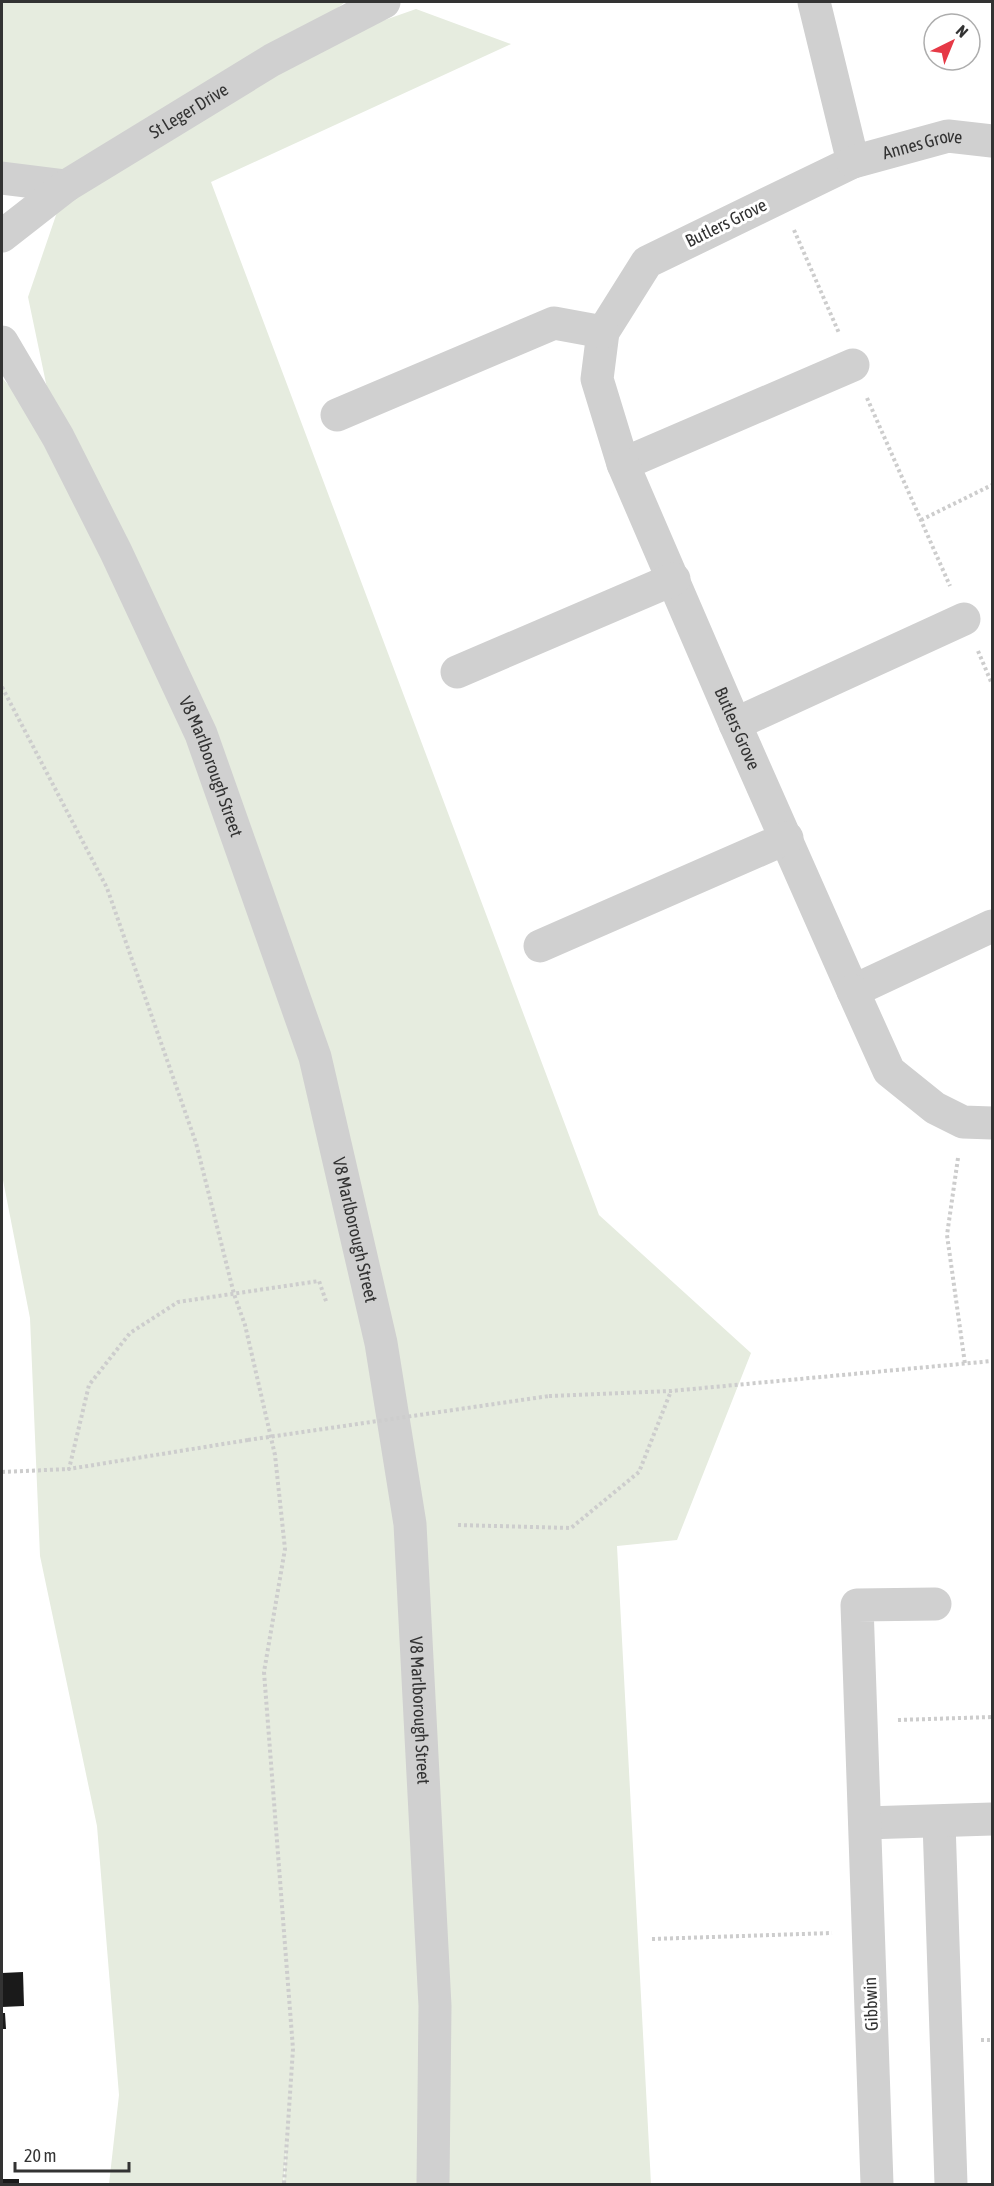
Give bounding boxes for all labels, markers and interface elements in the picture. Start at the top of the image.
north arrow [922,12,982,72]
text: N [953,21,972,41]
street label: St Leger Drive [145,78,232,143]
street label: Annes Grove [880,125,964,163]
street label: Butlers Grove [682,194,770,251]
street label: Butlers Grove [710,684,765,773]
street label: V8 Marlborough Street [175,693,247,839]
street label: V8 Marlborough Street [329,1155,382,1304]
street label: V8 Marlborough Street [406,1636,434,1785]
street label: Gibbwin [859,1977,882,2031]
scale bar [15,2135,129,2173]
text: 20 m [24,2145,56,2166]

